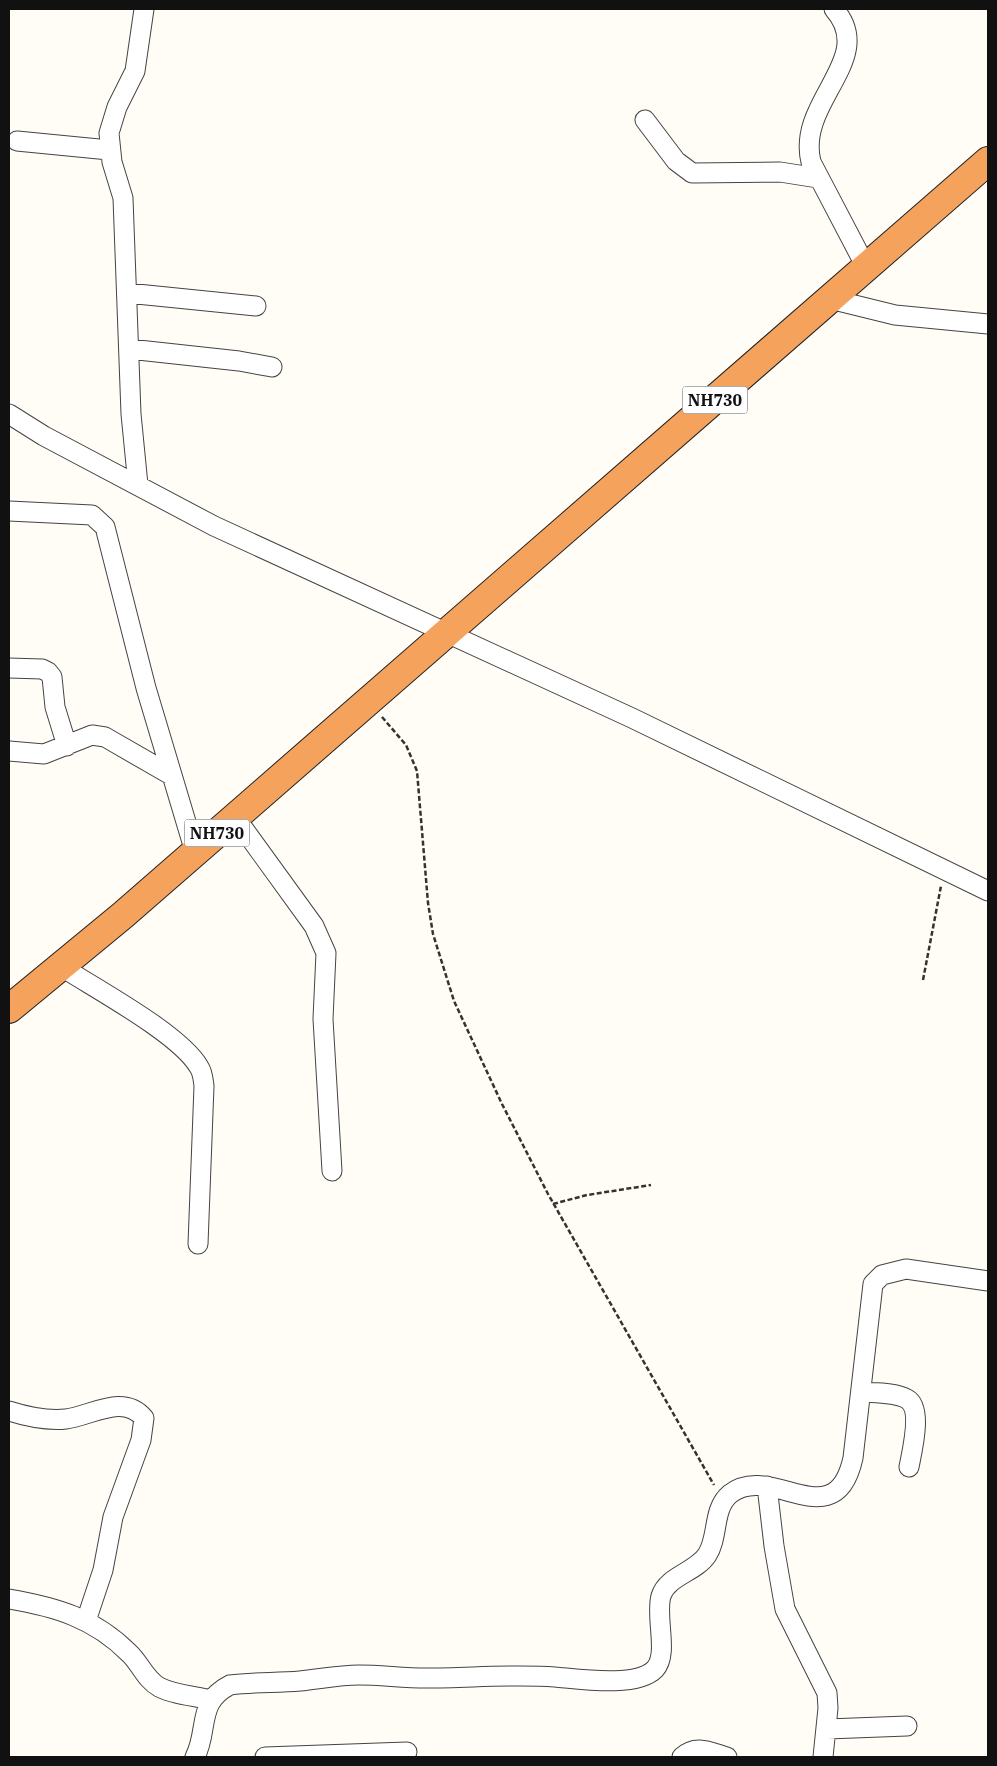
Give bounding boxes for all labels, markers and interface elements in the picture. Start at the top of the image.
road number: NH730 [682,386,748,414]
road number: NH730 [184,820,250,846]

